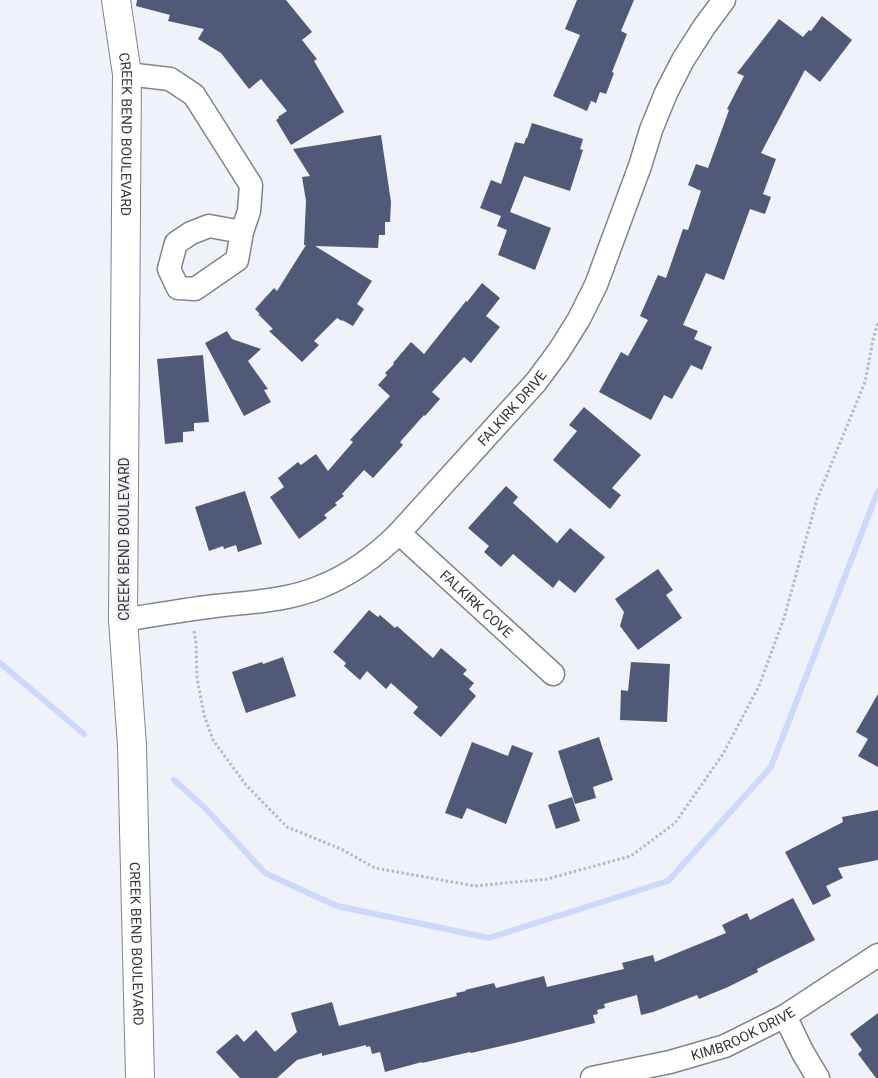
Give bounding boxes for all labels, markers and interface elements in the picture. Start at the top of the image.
street label: CREEK BEND BOULEVARD [116,51,135,216]
street label: FALKIRK DRIVE [474,367,550,449]
street label: CREEK BEND BOULEVARD [116,457,132,621]
street label: FALKIRK COVE [437,567,516,641]
street label: CREEK BEND BOULEVARD [127,862,147,1026]
street label: KIMBROOK DRIVE [689,1004,798,1063]

